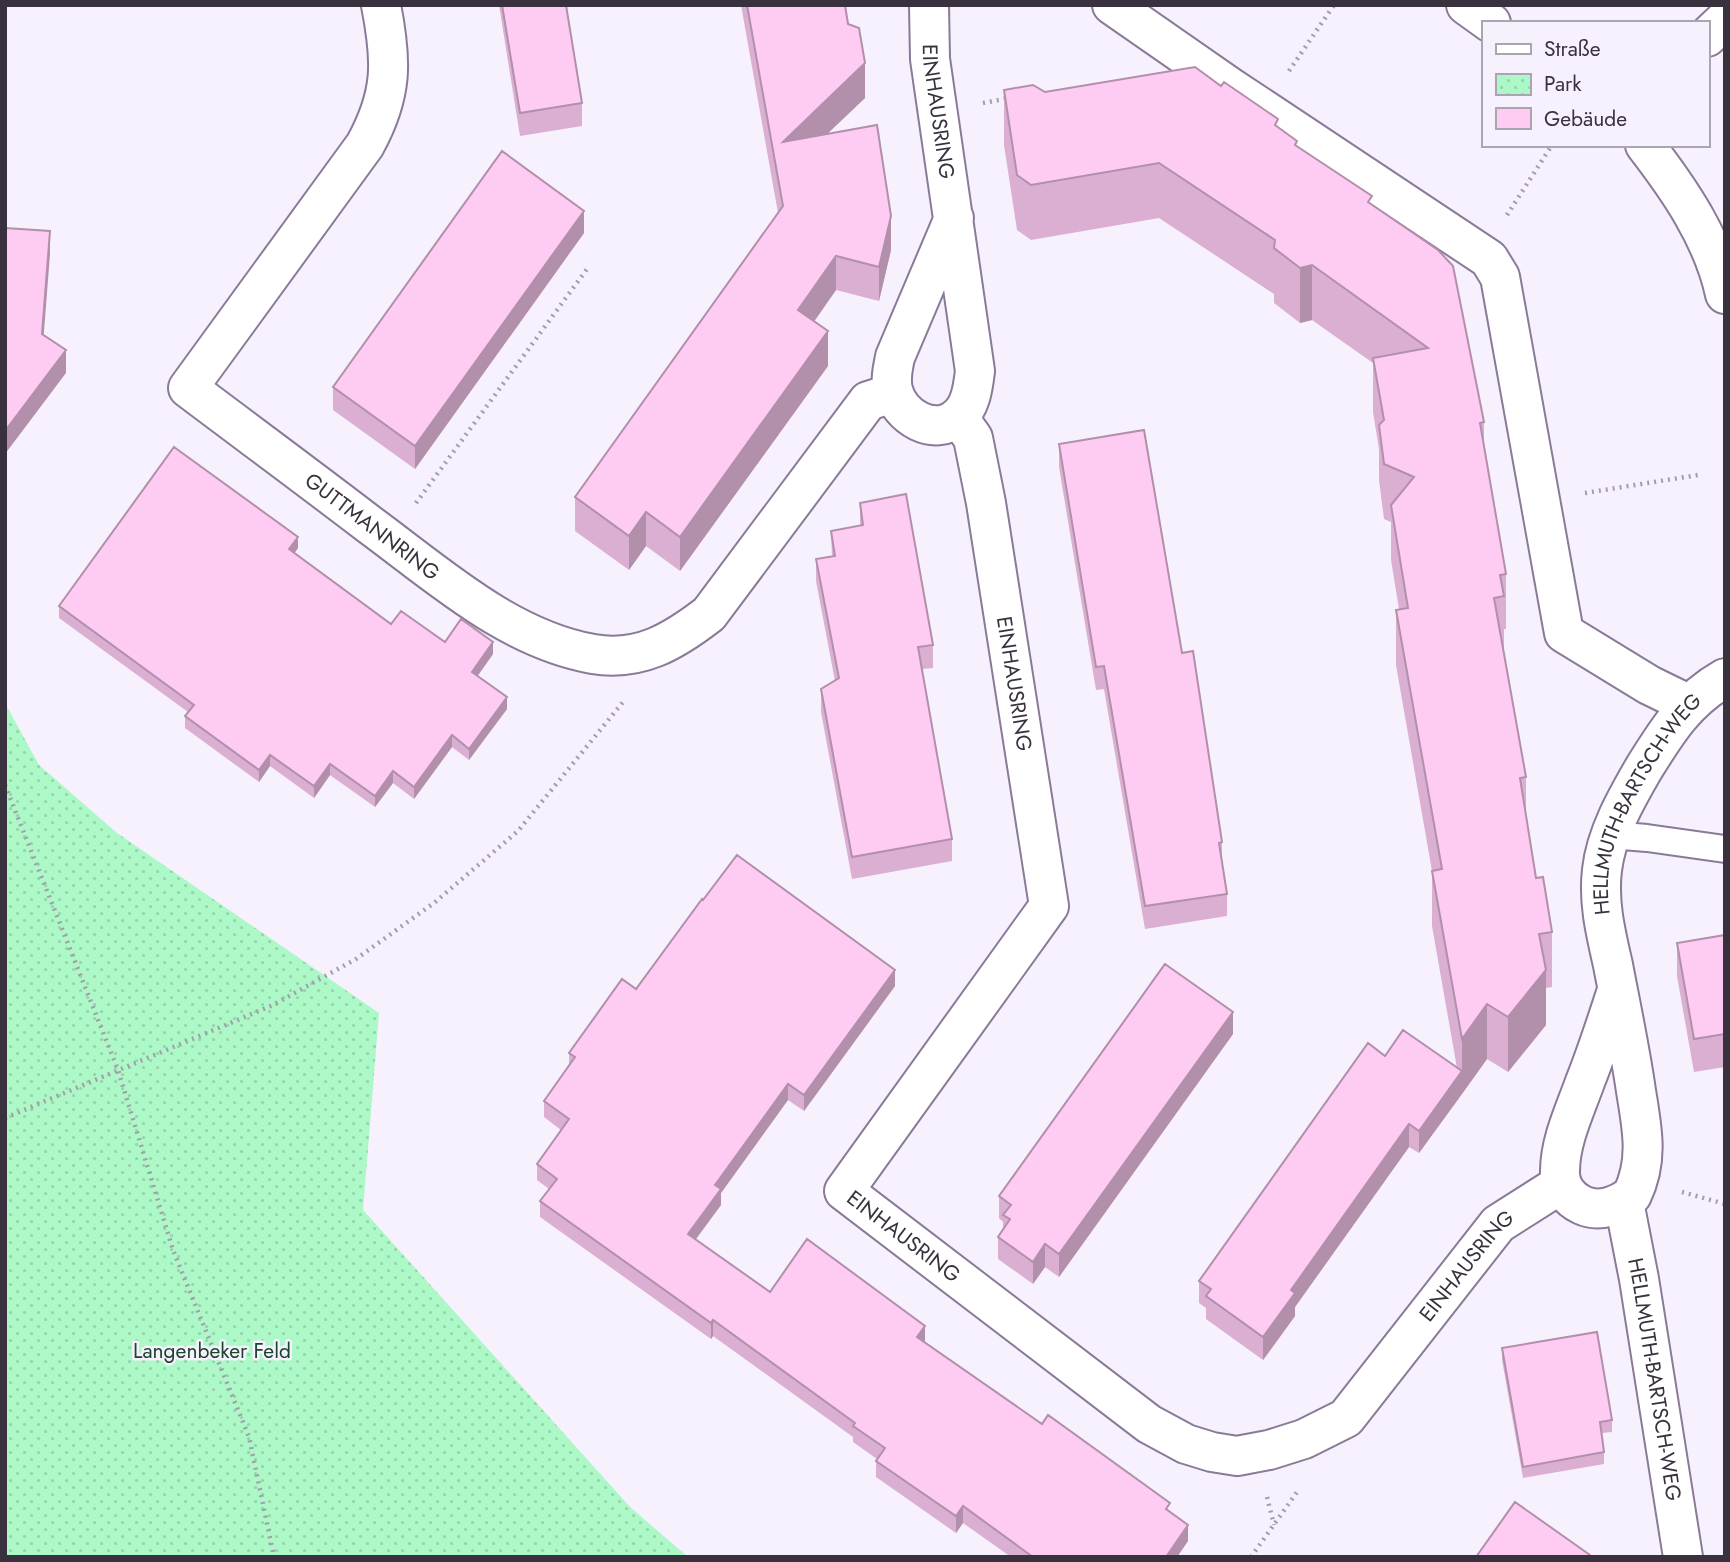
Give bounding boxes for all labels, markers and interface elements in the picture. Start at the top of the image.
legend [1482,21,1709,147]
text: Straße [1544,34,1601,64]
street label: EINHAUSRING [915,44,962,181]
text: Park [1544,69,1582,99]
text: Gebäude [1544,104,1627,134]
street label: GUTTMANNRING [299,466,446,588]
street label: EINHAUSRING [989,614,1040,753]
street label: HELLMUTH-BARTSCH-WEG [1586,686,1708,917]
street label: EINHAUSRING [840,1183,967,1290]
street label: EINHAUSRING [1412,1203,1519,1328]
street label: HELLMUTH-BARTSCH-WEG [1620,1255,1689,1503]
park label: Langenbeker Feld [133,1336,291,1366]

